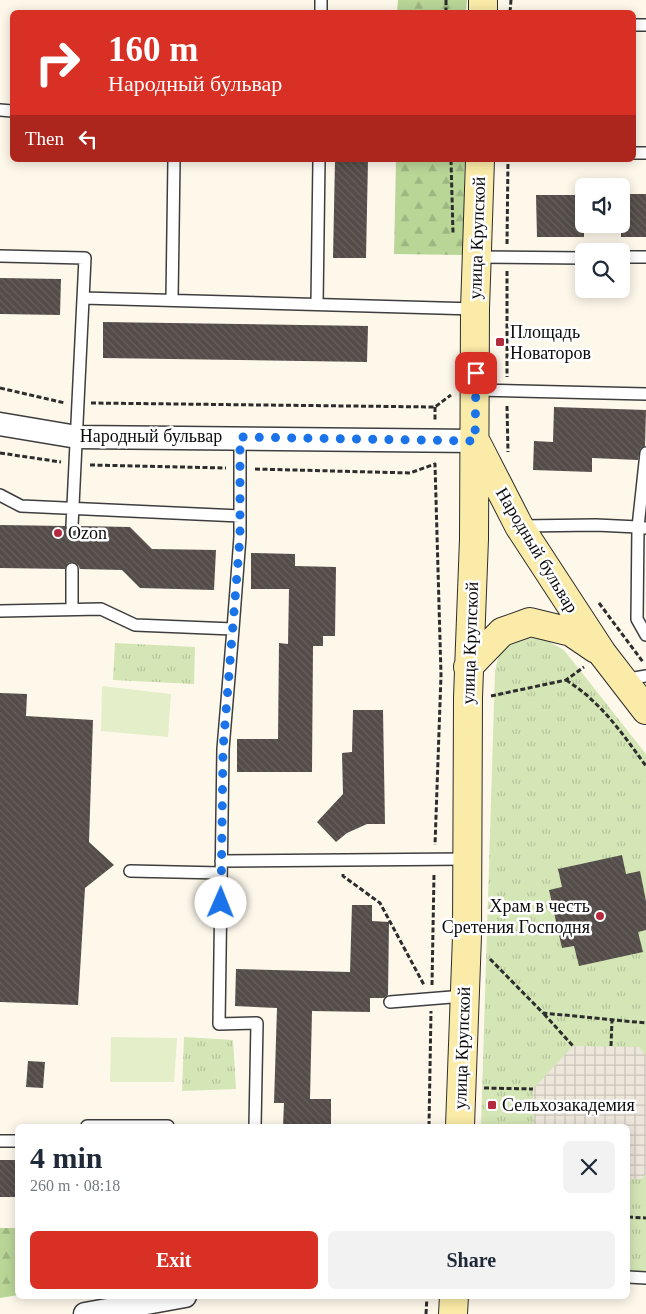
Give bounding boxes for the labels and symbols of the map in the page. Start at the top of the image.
street label: улица Крупской [465,176,489,300]
place label: Площадь Новаторов [510,322,591,363]
marker: Площадь Новаторов [494,336,506,348]
pin [455,352,497,394]
street label: Народный бульвар [80,426,222,446]
street label: Народный бульвар [492,484,582,616]
place label: Ozon [68,523,107,543]
marker: Ozon [52,527,64,539]
street label: улица Крупской [458,581,482,705]
position arrow [194,876,246,928]
place label: Храм в честь Сретения Господня [442,896,590,937]
marker: Храм в честь Сретения Господня [594,910,606,922]
street label: улица Крупской [450,986,474,1110]
place label: Сельхозакадемия [502,1095,635,1115]
marker: Сельхозакадемия [486,1099,498,1111]

